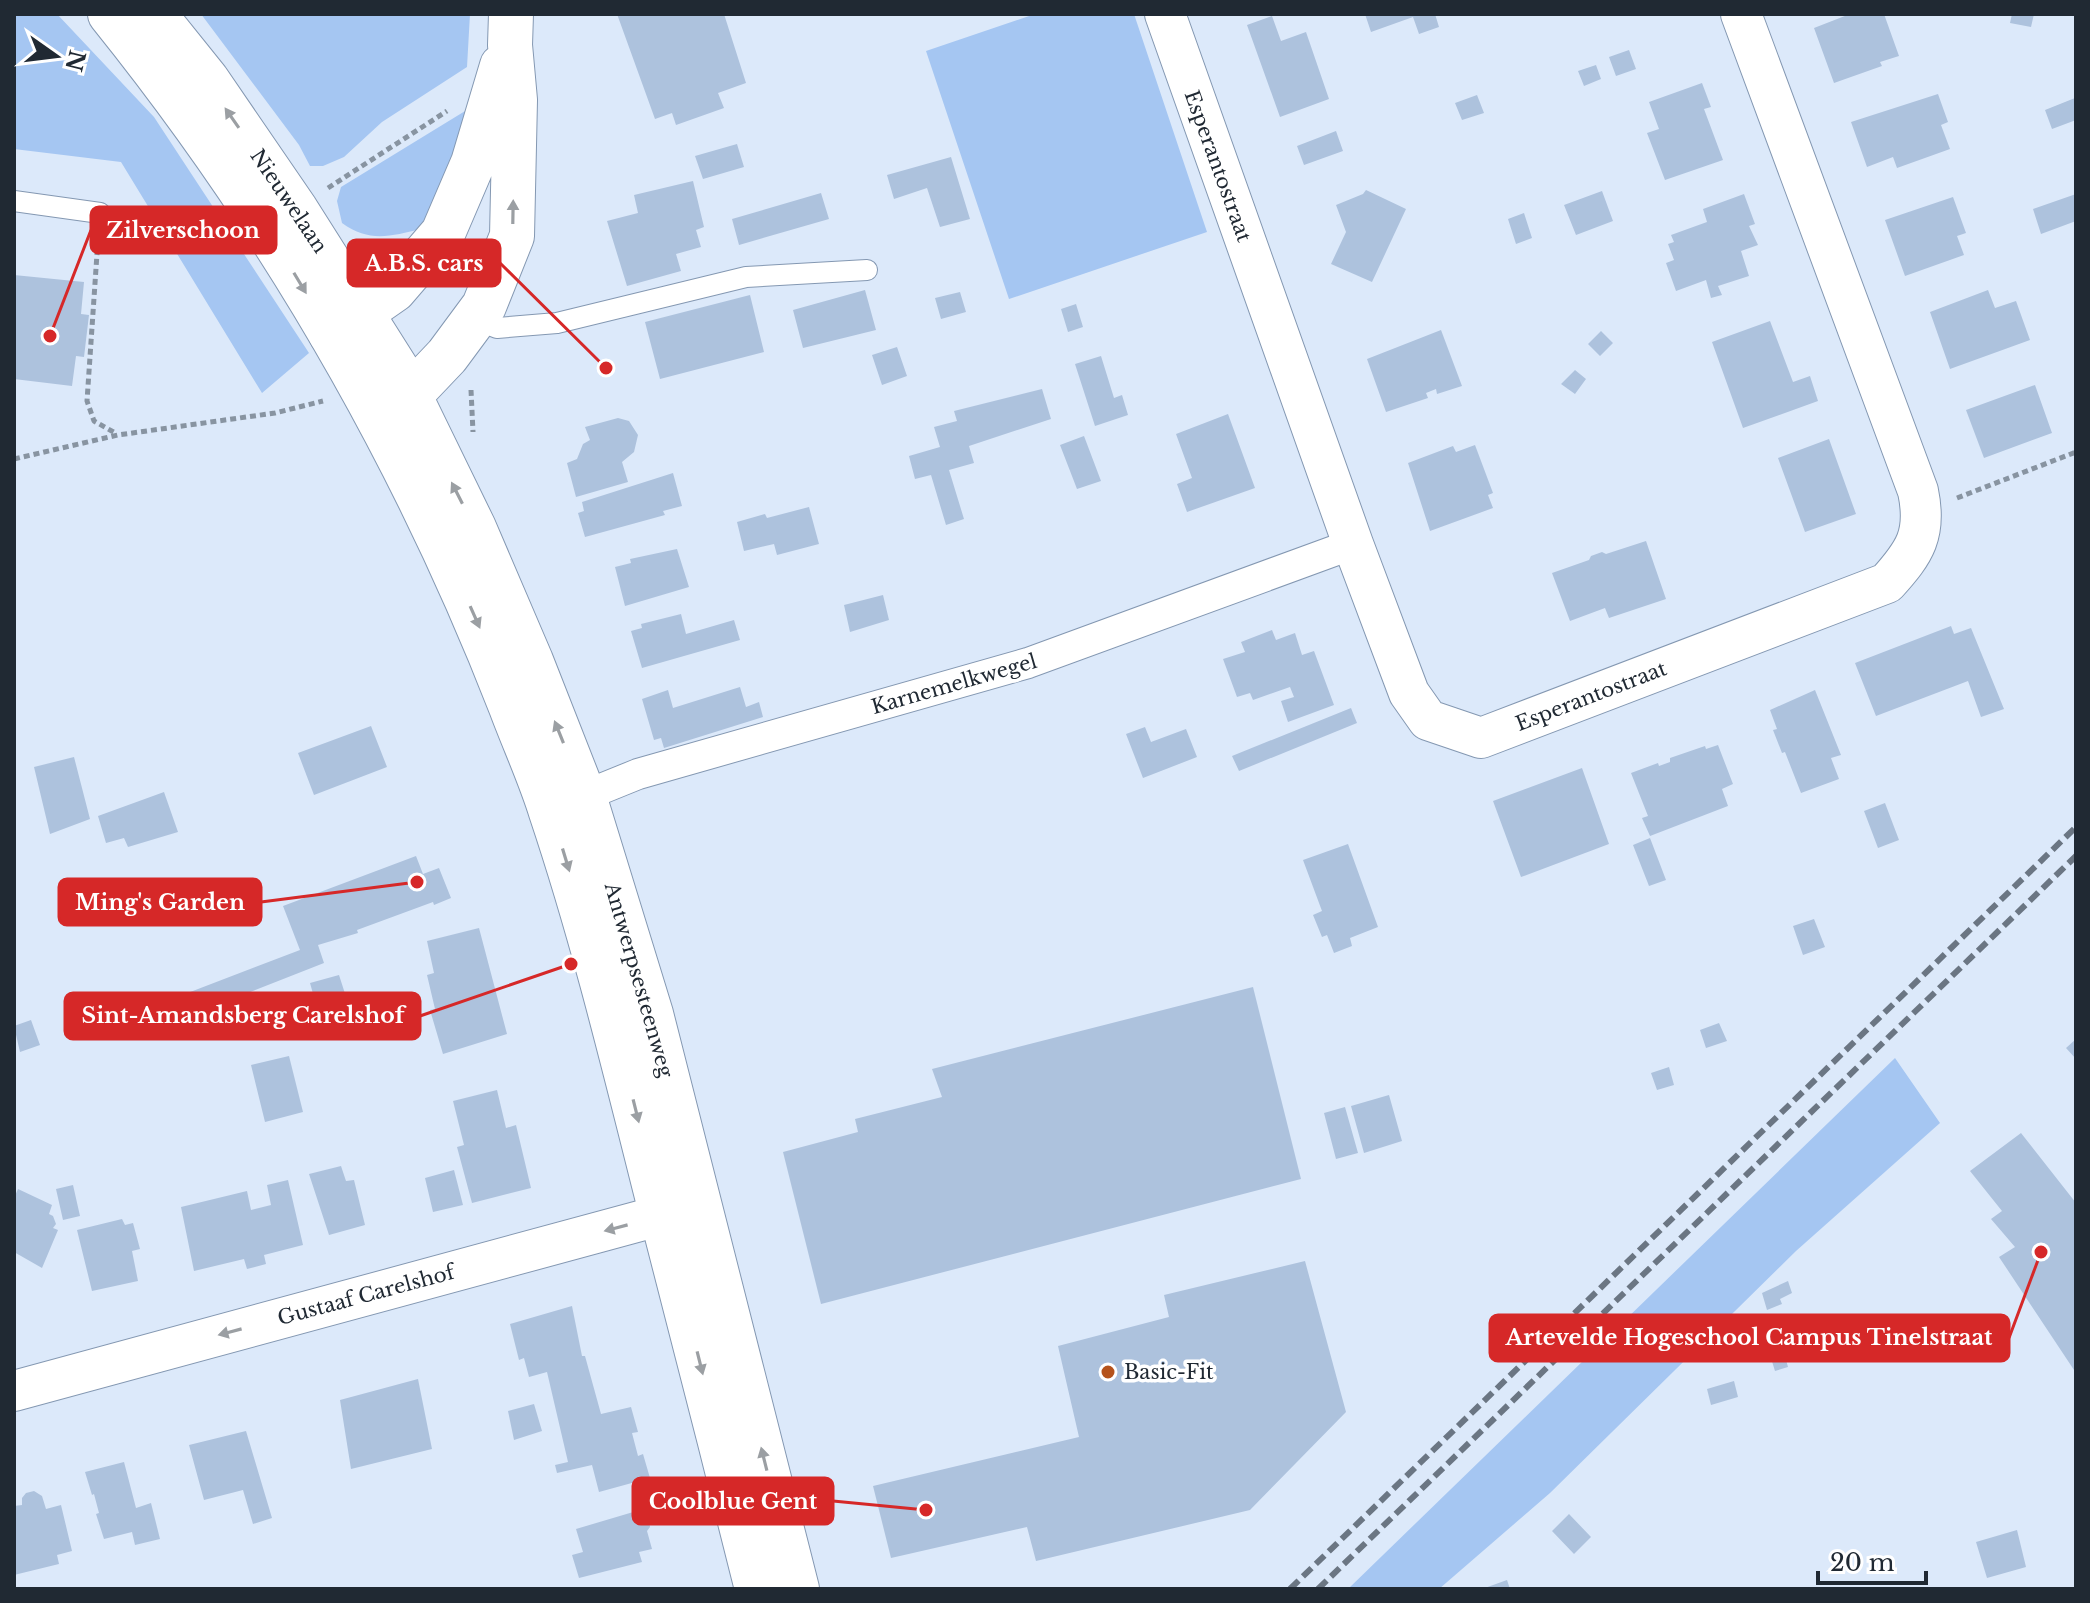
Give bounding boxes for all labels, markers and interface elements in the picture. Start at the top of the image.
north arrow [16,16,96,96]
text: N [59,47,91,74]
street label: Esperantostraat [1179,87,1257,245]
one-way arrow [225,107,240,128]
street label: Nieuwelaan [245,145,333,258]
one-way arrow [506,199,519,224]
callout: Zilverschoon [91,207,276,253]
text: Zilverschoon [106,217,260,244]
callout: A.B.S. cars [348,240,500,286]
text: A.B.S. cars [363,250,484,277]
one-way arrow [293,272,307,294]
one-way arrow [450,482,463,505]
one-way arrow [468,605,482,629]
street label: Karnemelkwegel [868,649,1040,719]
street label: Esperantostraat [1512,656,1670,736]
one-way arrow [552,720,565,744]
one-way arrow [560,849,573,873]
callout: Ming's Garden [59,879,261,925]
street label: Antwerpsesteenweg [599,879,679,1081]
text: Ming's Garden [75,889,245,916]
callout: Sint-Amandsberg Carelshof [65,993,420,1039]
text: Sint-Amandsberg Carelshof [82,1002,407,1029]
one-way arrow [630,1098,642,1123]
one-way arrow [604,1222,629,1234]
street label: Gustaaf Carelshof [275,1259,460,1330]
callout: Artevelde Hogeschool Campus Tinelstraat [1490,1315,2009,1361]
text: Artevelde Hogeschool Campus Tinelstraat [1505,1324,1993,1351]
one-way arrow [218,1327,243,1339]
one-way arrow [694,1350,706,1375]
place label: Basic-Fit [1124,1360,1214,1384]
marker: Basic-Fit [1099,1363,1117,1381]
one-way arrow [757,1447,769,1472]
callout: Coolblue Gent [633,1478,833,1524]
text: Coolblue Gent [649,1488,818,1515]
scale bar [1818,1535,1926,1585]
text: 20 m [1830,1548,1895,1577]

